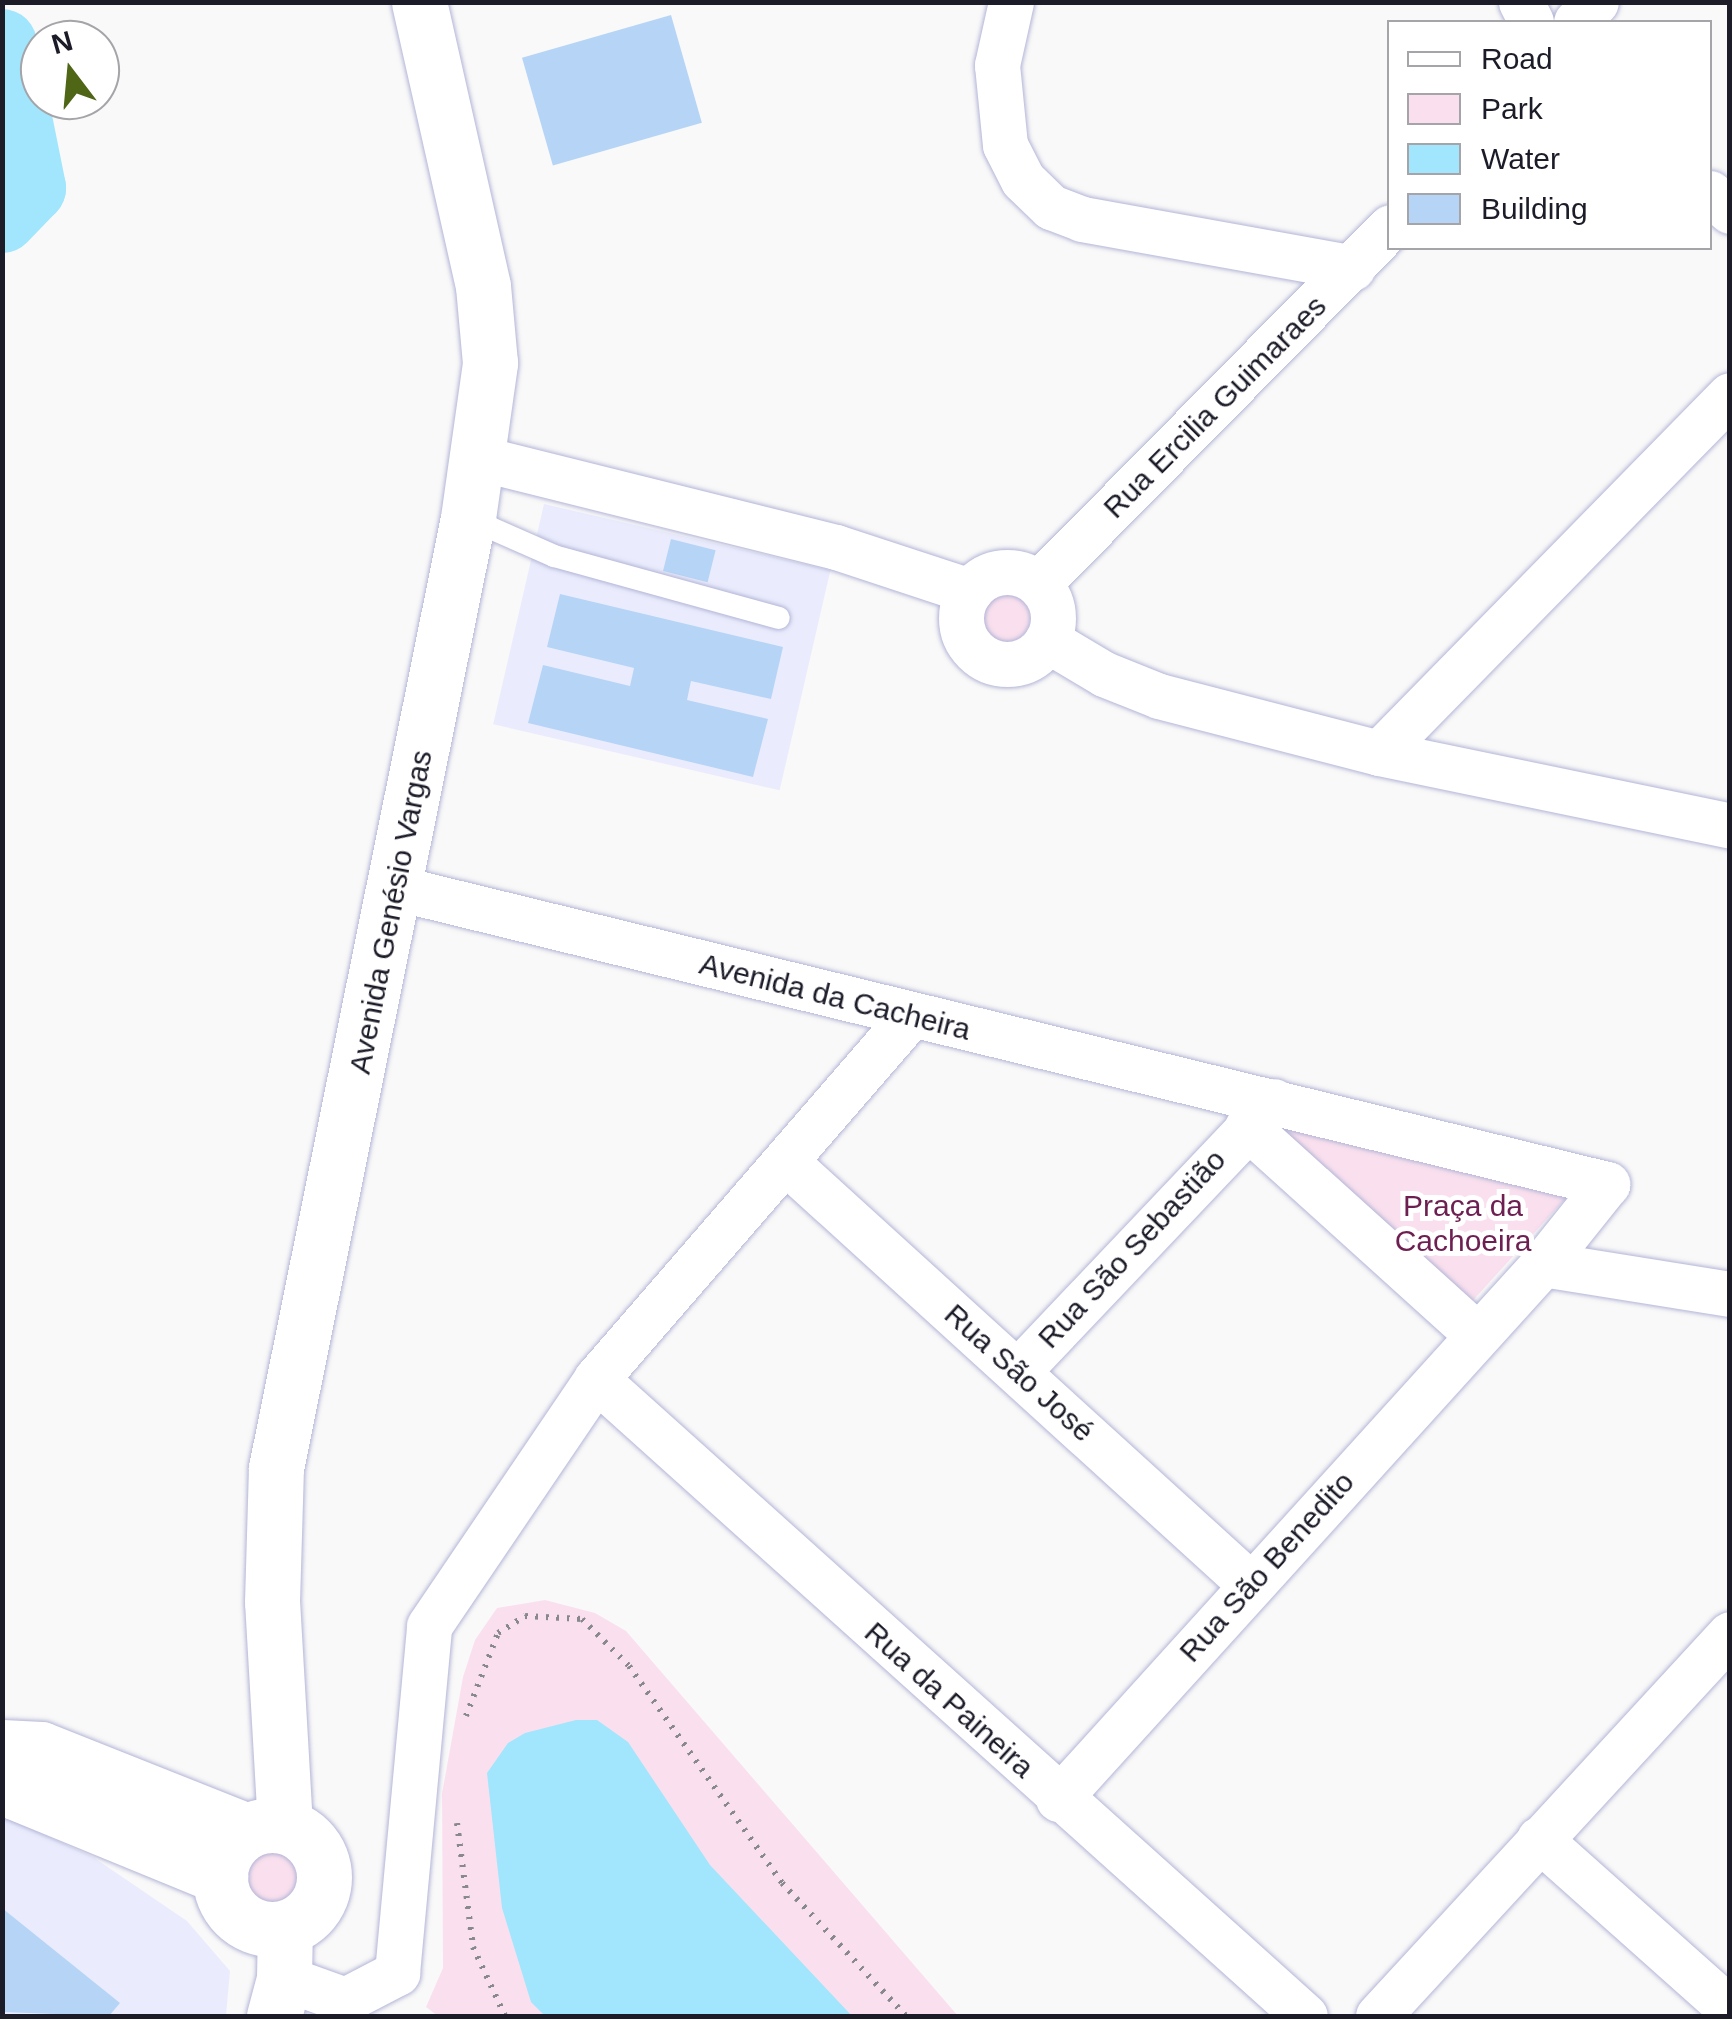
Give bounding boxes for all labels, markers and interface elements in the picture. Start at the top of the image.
north arrow [20,20,120,120]
legend [1387,20,1712,250]
text: N [48,25,76,60]
text: Road [1481,42,1553,75]
text: Park [1481,92,1543,125]
text: Water [1481,142,1560,175]
text: Building [1481,192,1588,225]
street label: Rua Ercilia Guimaraes [1096,288,1334,526]
street label: Avenida Genésio Vargas [342,747,440,1077]
street label: Avenida da Cacheira [696,946,974,1048]
street label: Rua São Sebastião [1031,1142,1233,1356]
park label: Praça da Cachoeira [1395,1188,1531,1258]
street label: Rua São José [937,1297,1101,1449]
street label: Rua São Benedito [1172,1464,1362,1670]
street label: Rua da Paineira [857,1615,1041,1785]

